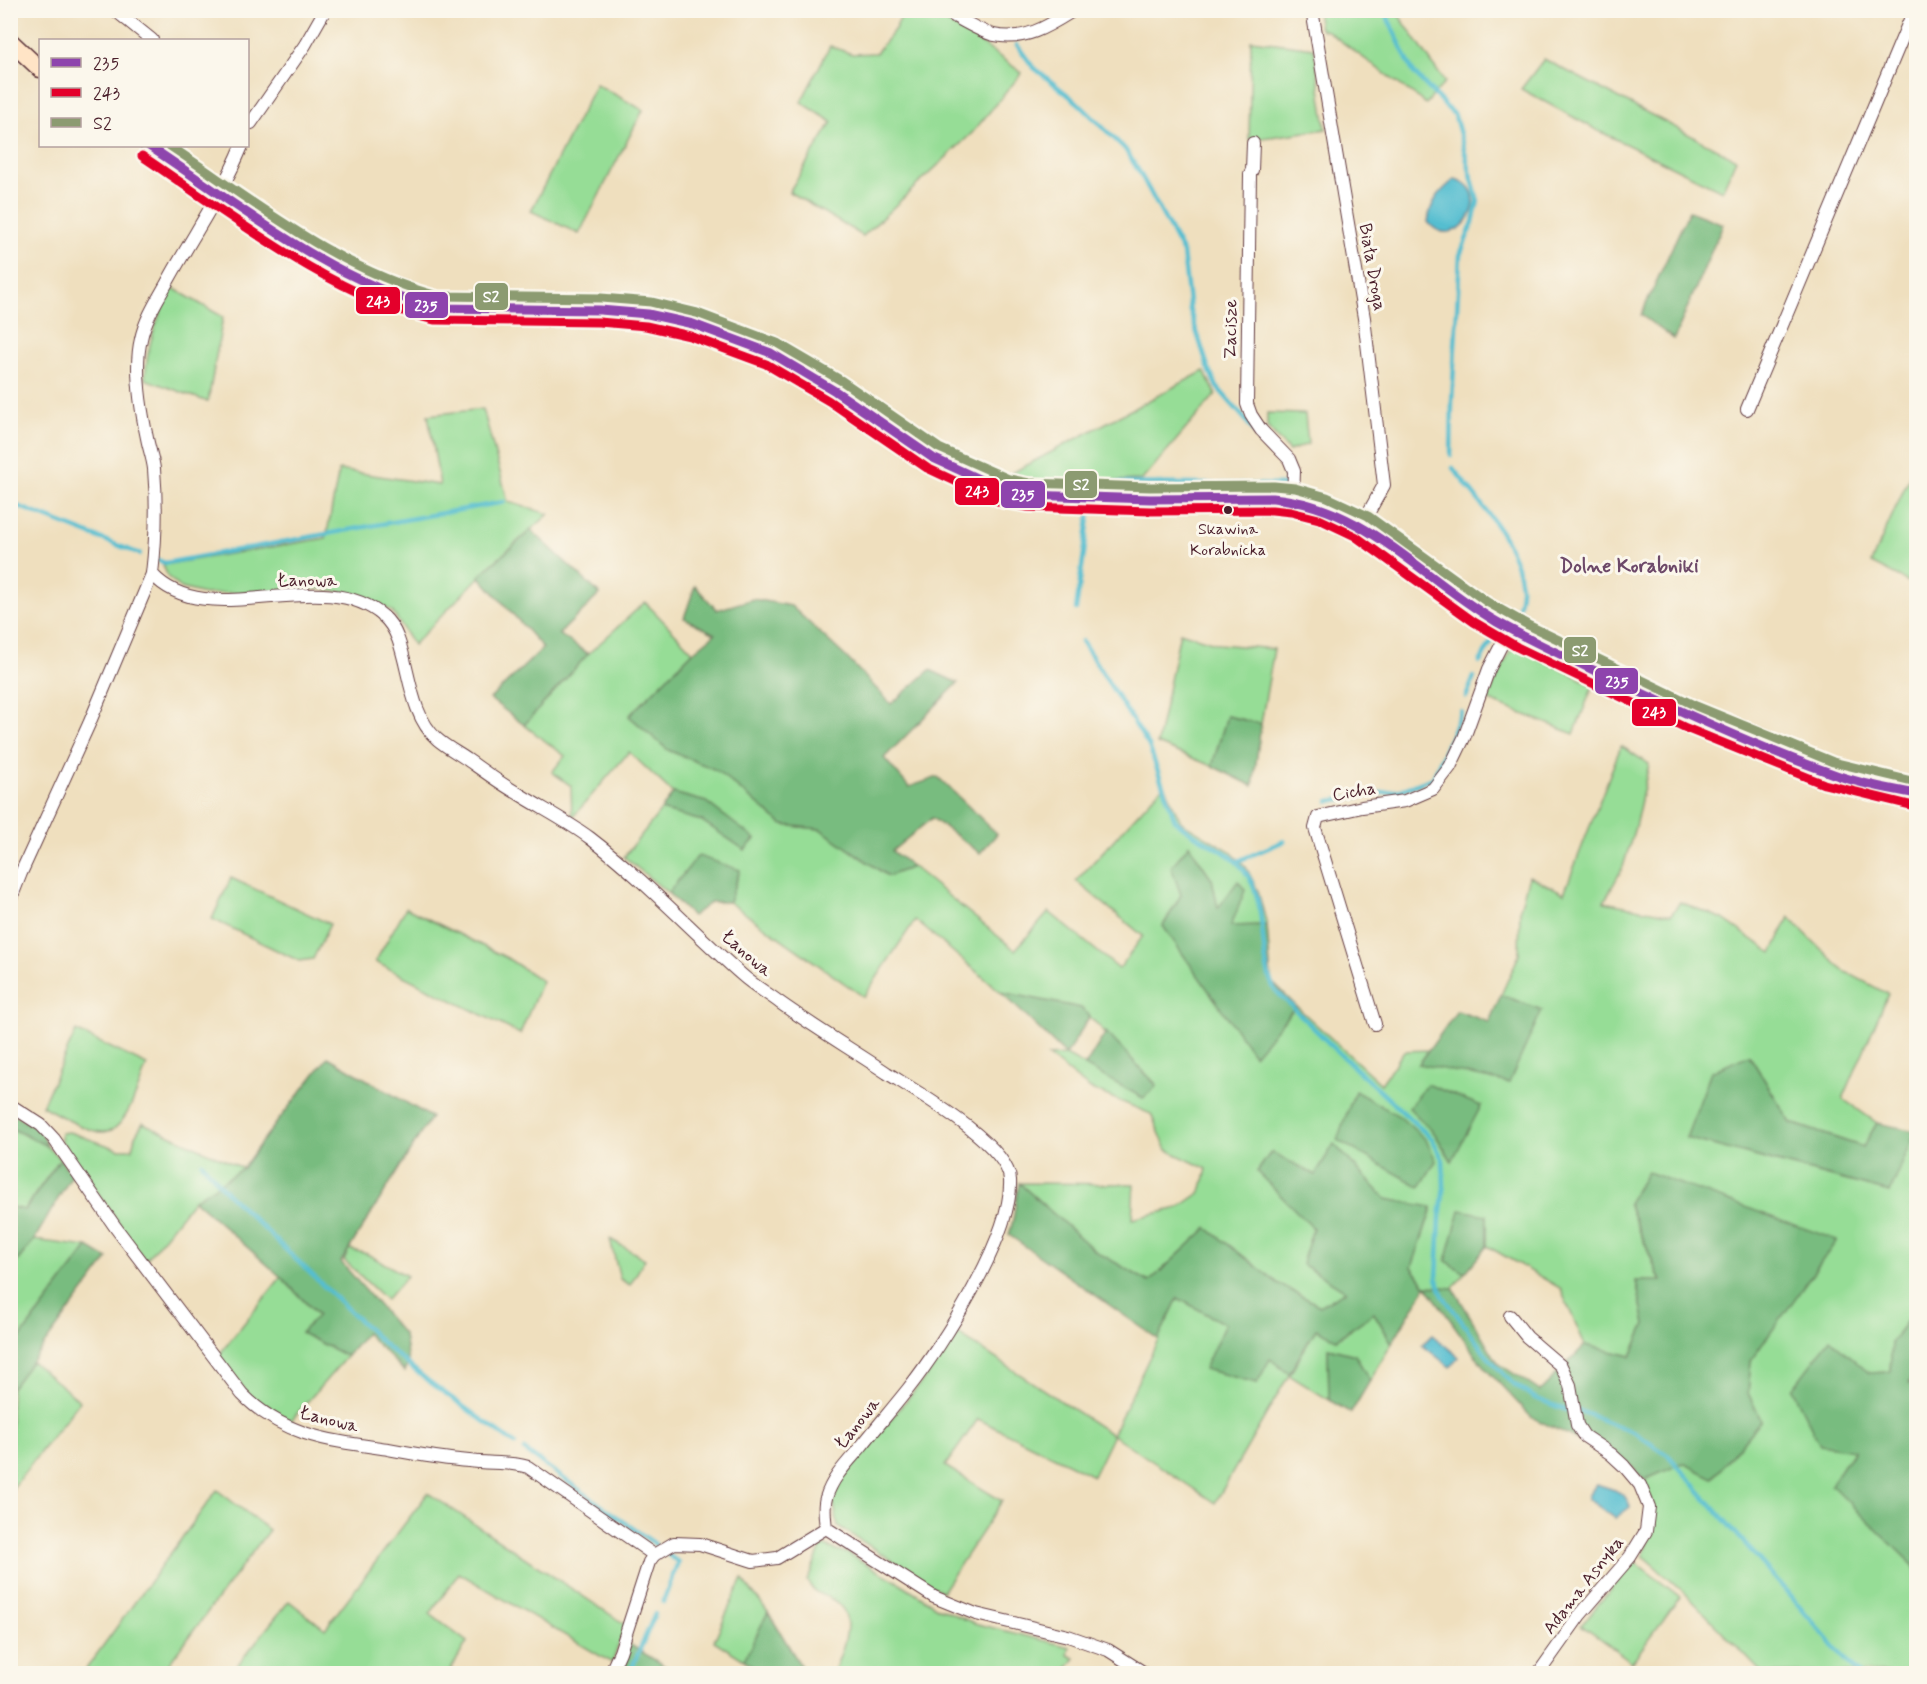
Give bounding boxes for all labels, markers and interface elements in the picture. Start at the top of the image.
legend [39,39,249,147]
text: 235 [93,52,119,76]
text: 243 [93,82,120,106]
text: S2 [93,112,112,136]
street label: Biała Droga [1353,222,1392,313]
line badge: S2 [474,282,509,311]
line badge: 243 [355,286,401,315]
text: S2 [483,287,500,308]
line badge: 235 [404,291,449,319]
text: 243 [366,292,391,313]
text: 235 [414,296,438,317]
street label: Zacisze [1218,299,1244,359]
line badge: S2 [1064,470,1098,499]
text: S2 [1073,475,1090,496]
line badge: 243 [954,477,1000,506]
line badge: 235 [1000,480,1046,509]
text: 243 [965,482,990,503]
text: 235 [1011,485,1035,506]
marker: Skawina Korabnicka [1222,504,1234,516]
place label: Skawina Korabnicka [1190,519,1266,561]
district label: Dolne Korabniki [1559,553,1699,580]
street label: Łanowa [277,569,337,593]
line badge: S2 [1563,636,1597,664]
text: S2 [1572,641,1589,662]
line badge: 235 [1594,667,1639,695]
text: 235 [1605,672,1629,693]
line badge: 243 [1631,698,1677,727]
text: 243 [1642,703,1667,724]
street label: Cicha [1331,776,1378,808]
street label: Łanowa [716,925,777,983]
street label: Łanowa [830,1393,886,1455]
street label: Łanowa [297,1401,361,1439]
street label: Adama Asnyka [1538,1532,1630,1640]

